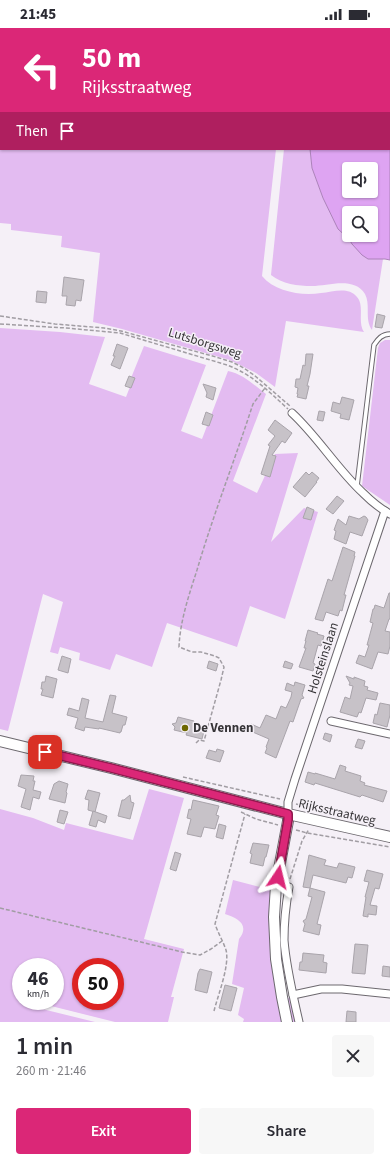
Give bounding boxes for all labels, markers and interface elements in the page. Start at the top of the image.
text: 21:45 [20,4,56,25]
text: 50 m [82,38,141,78]
icon: left [16,44,68,96]
text: Rijksstraatweg [82,75,191,100]
icon: arrive [56,120,78,142]
text: Then [16,121,48,142]
map controls [342,162,378,242]
button: sound [342,162,378,198]
button: search [342,206,378,242]
street label: Lutsborgsweg [166,323,244,363]
street label: Holsteinslaan [303,620,343,696]
place label: De Vennen [193,719,253,737]
marker: De Vennen [180,723,190,733]
pin [28,735,62,769]
icon: arrive [34,741,56,763]
street label: Rijksstraatweg [297,794,378,830]
position arrow [257,856,299,898]
speed limit sign: 50 [72,958,124,1010]
text: 46 [27,965,49,993]
text: km/h [27,987,49,1001]
text: 1 min [16,1029,73,1064]
button: close [332,1035,374,1077]
text: 260 m · 21:46 [16,1062,86,1080]
button: Exit [16,1108,191,1154]
button: Share [199,1108,374,1154]

